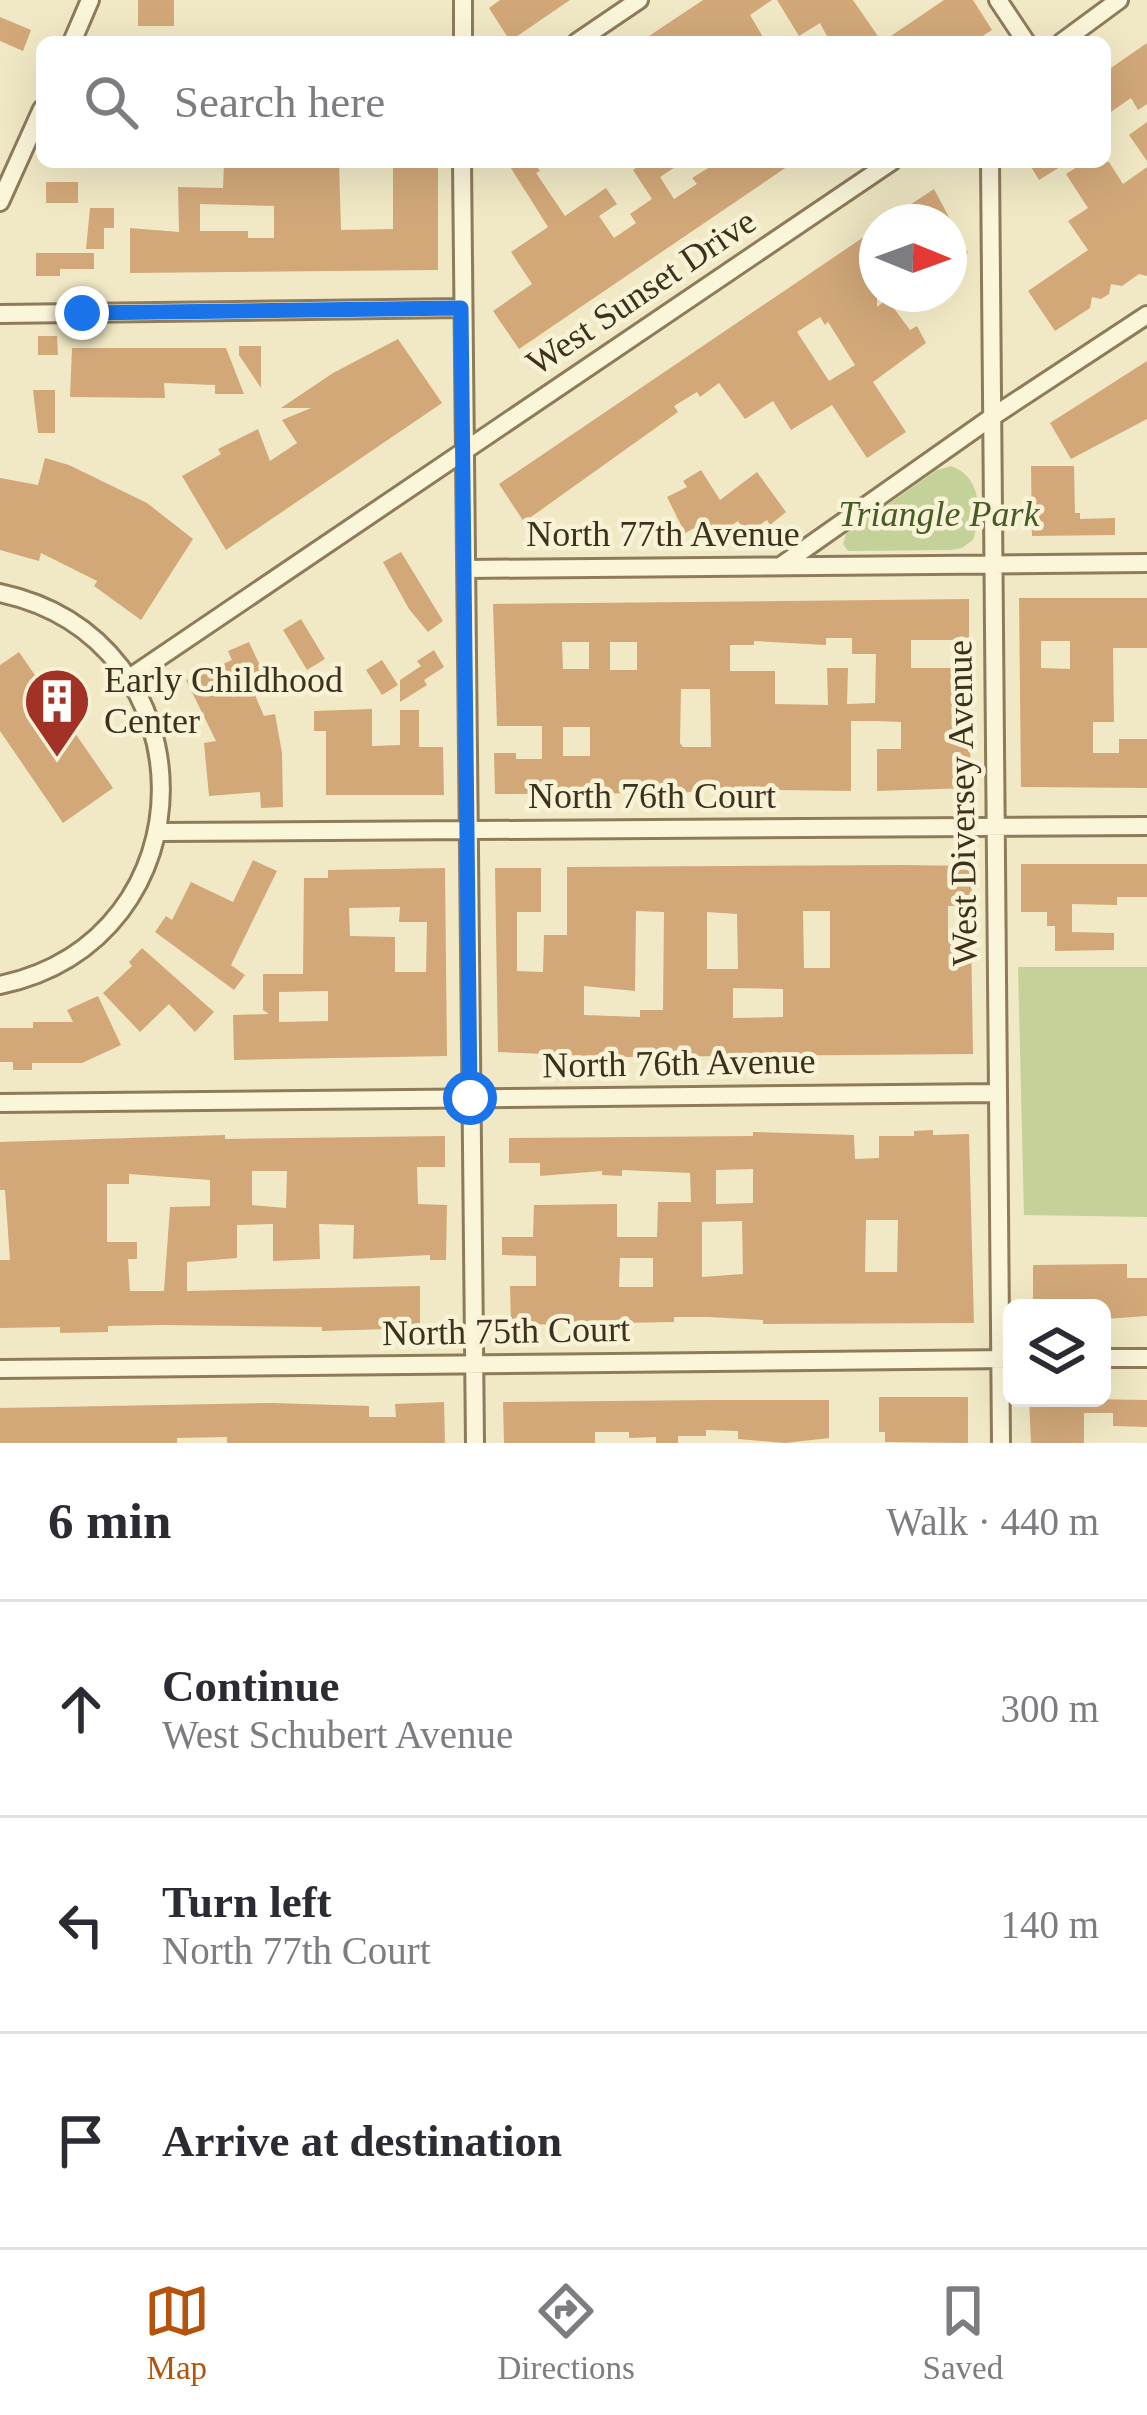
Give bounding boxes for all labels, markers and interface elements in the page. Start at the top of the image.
search box [36,36,1111,168]
icon: search [78,69,144,135]
text: Search here [174,77,385,127]
street label: West Sunset Drive [519,201,763,383]
north arrow [859,204,967,312]
route end [55,286,109,340]
park label: Triangle Park [838,494,1041,534]
street label: North 77th Avenue [526,514,800,554]
street label: West Diversey Avenue [939,640,985,966]
place label: Early Childhood Center [104,660,343,741]
building icon: Early Childhood Center [22,666,92,760]
street label: North 76th Court [528,776,776,816]
street label: North 76th Avenue [542,1041,816,1085]
route start [443,1071,497,1125]
map controls [1003,1299,1111,1407]
button: layers [1003,1299,1111,1407]
street label: North 75th Court [382,1309,630,1353]
text: 6 min [48,1493,171,1549]
text: Walk · 440 m [887,1500,1099,1543]
text: Continue [162,1661,340,1711]
icon: ahead [48,1676,114,1742]
text: 300 m [1000,1687,1099,1730]
text: West Schubert Avenue [162,1713,513,1756]
text: Turn left [162,1877,332,1927]
icon: left [48,1892,114,1958]
text: 140 m [1000,1903,1099,1946]
text: North 77th Court [162,1929,431,1972]
icon: arrive [48,2108,114,2174]
text: Arrive at destination [162,2116,562,2166]
tab: Map [144,2278,210,2387]
tab: Directions [497,2278,635,2387]
tab: Saved [923,2278,1003,2387]

